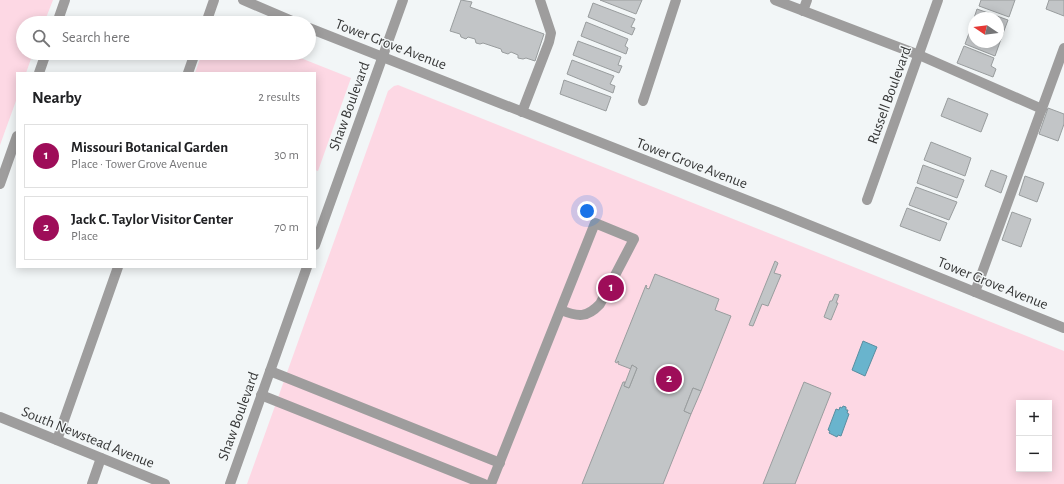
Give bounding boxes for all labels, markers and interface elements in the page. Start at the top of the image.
north arrow [968,12,1004,48]
search box [16,16,316,60]
street label: Tower Grove Avenue [333,16,448,73]
icon: search [30,27,52,49]
text: Search here [62,30,130,45]
street label: Russell Boulevard [865,44,914,146]
street label: Shaw Boulevard [327,60,373,152]
text: Nearby [32,89,82,106]
text: 2 results [258,91,300,104]
street label: Tower Grove Avenue [634,135,749,192]
text: Missouri Botanical Garden [71,140,228,155]
text: 1 [44,149,48,162]
text: 30 m [274,149,299,162]
text: Place · Tower Grove Avenue [71,158,207,171]
your location [577,201,597,221]
text: Jack C. Taylor Visitor Center [71,212,233,227]
text: 2 [43,221,49,234]
text: 70 m [274,221,299,234]
text: Place [71,230,98,243]
street label: Tower Grove Avenue [935,254,1050,312]
pin: 1 [598,273,624,303]
pin: 2 [656,364,682,394]
street label: Shaw Boulevard [216,370,262,462]
map controls [1016,400,1052,472]
button: + [1016,400,1052,436]
street label: South Newstead Avenue [19,404,156,471]
button: − [1016,436,1052,472]

